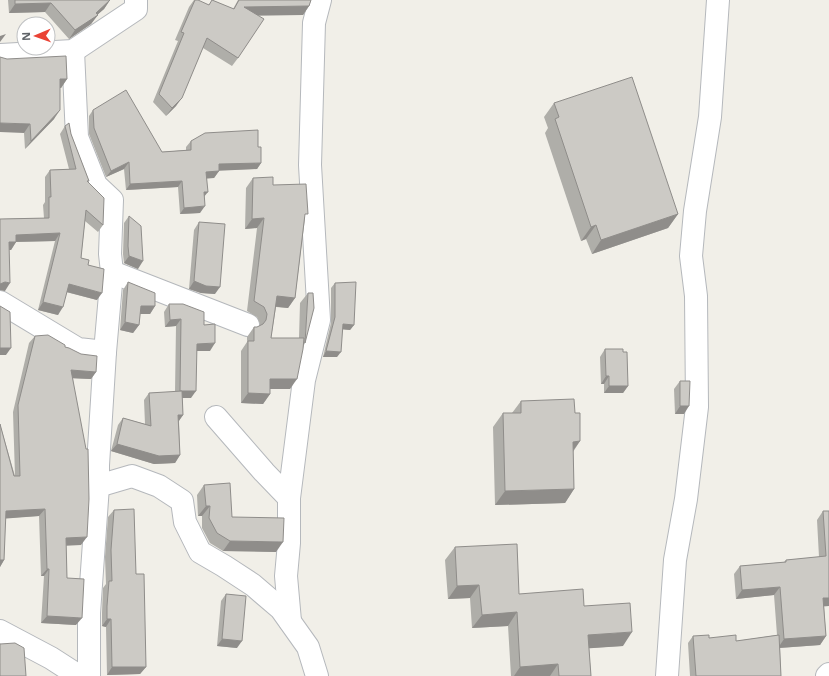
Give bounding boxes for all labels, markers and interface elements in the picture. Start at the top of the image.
north arrow [16,16,56,56]
text: N [18,32,33,41]

